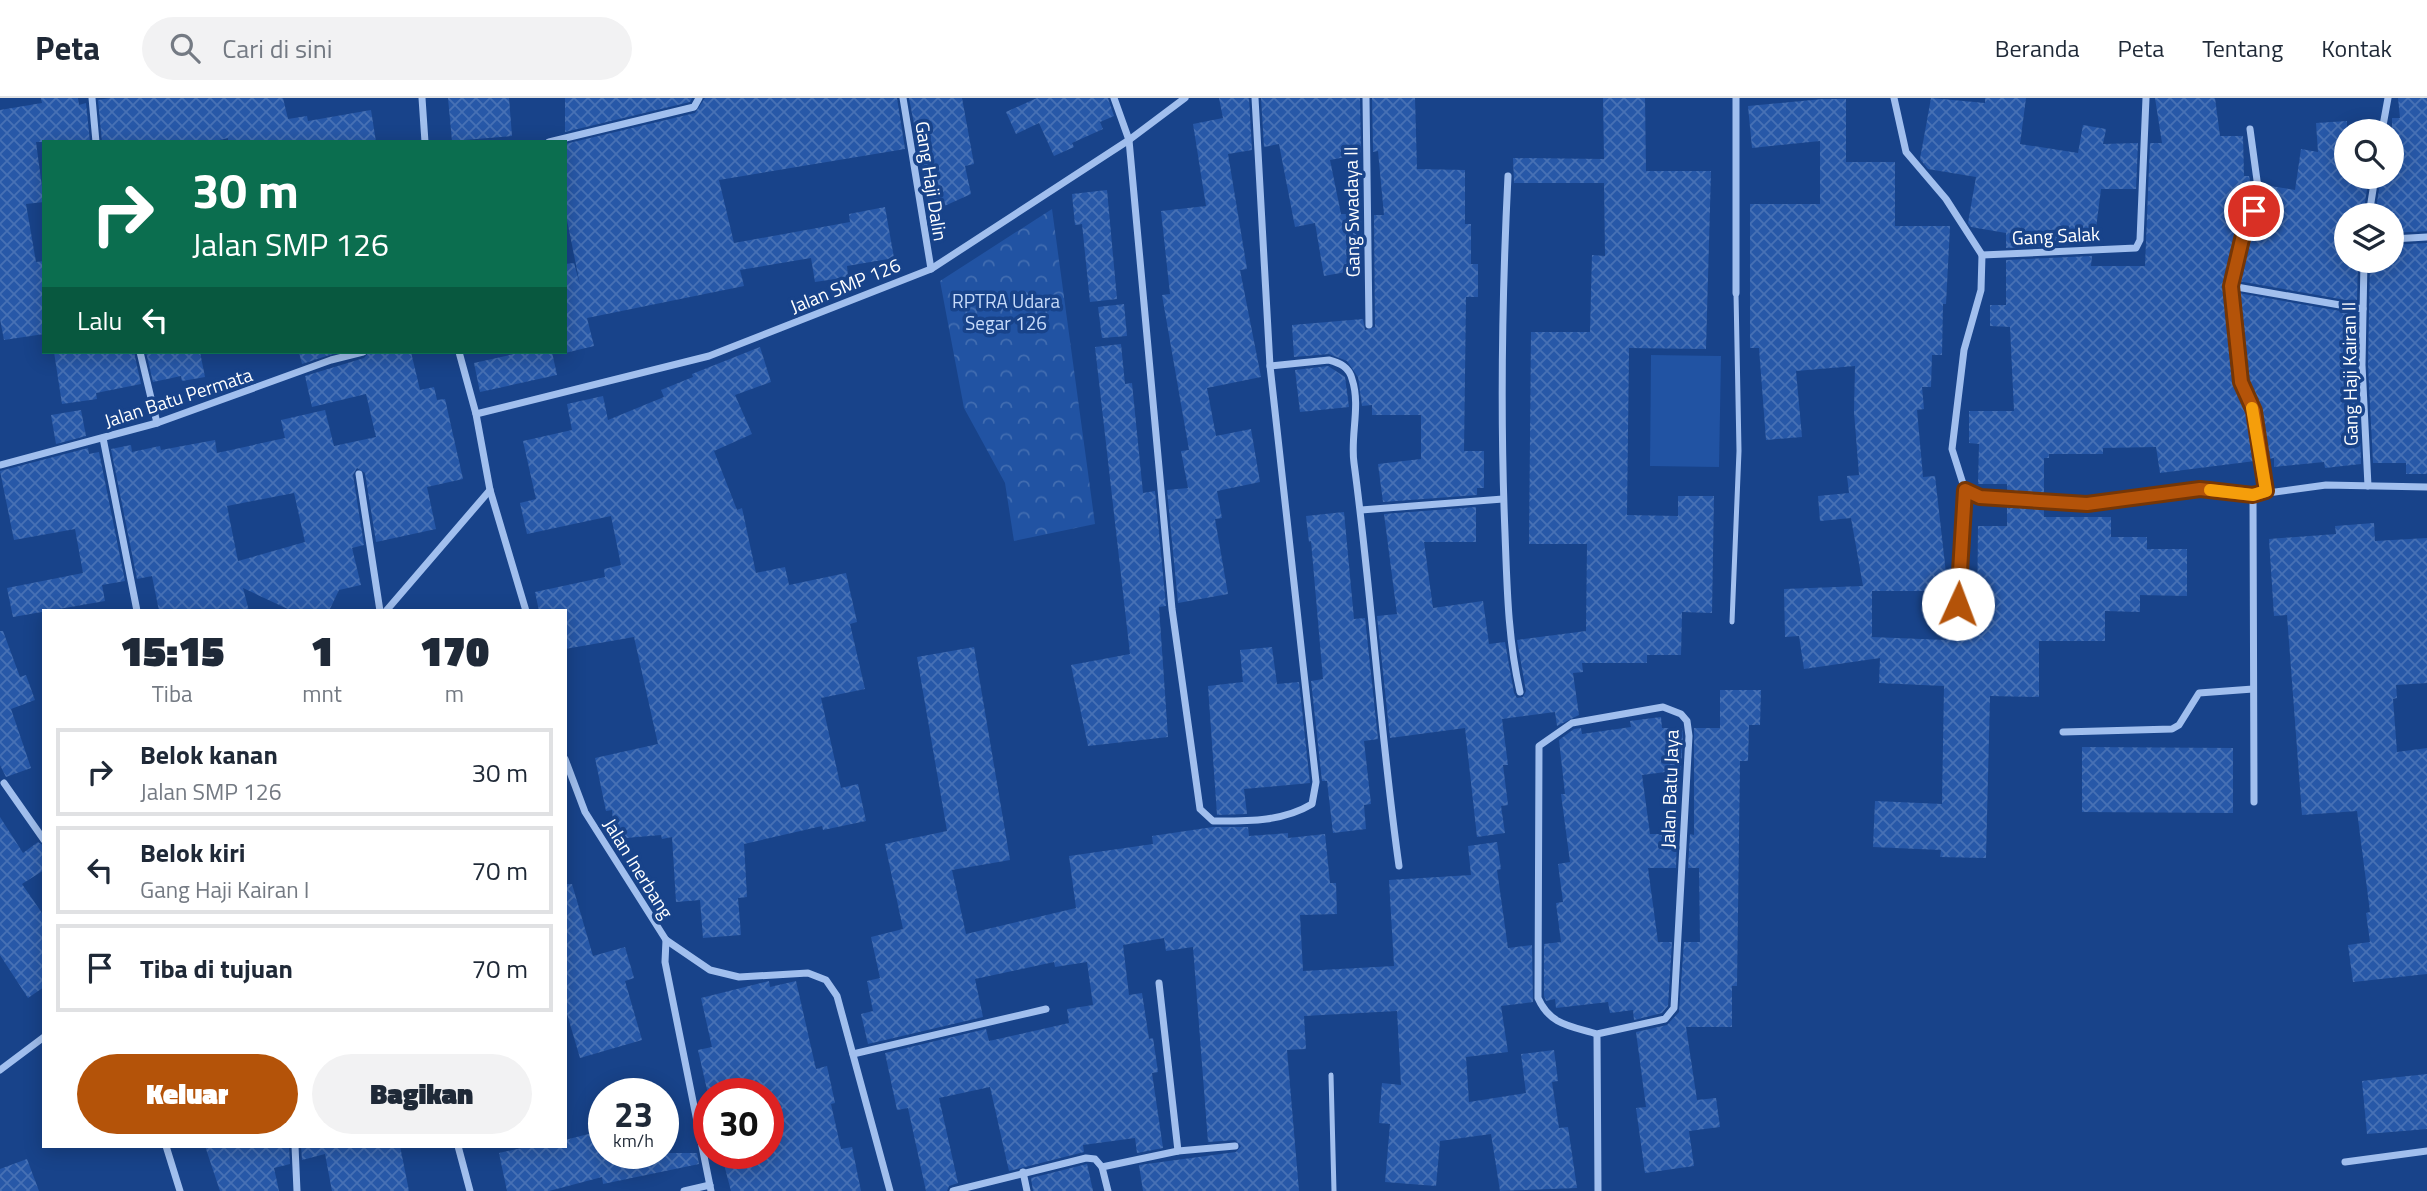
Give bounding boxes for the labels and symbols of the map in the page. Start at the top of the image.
street label: Gang Haji Dalin [908,119,956,243]
street label: Gang Swadaya II [1335,146,1367,278]
pin [2224,181,2284,241]
street label: Gang Salak [2011,218,2101,252]
street label: Jalan SMP 126 [785,250,905,320]
park label: RPTRA Udara Segar 126 [952,286,1060,337]
street label: Gang Haji Kairan II [2333,301,2365,447]
street label: Jalan Batu Permata [100,359,256,435]
position arrow [1921,567,1995,641]
street label: Jalan Batu Jaya [1652,729,1686,849]
street label: Jalan Inerbang [597,812,682,924]
speed limit sign: 30 [693,1078,784,1169]

